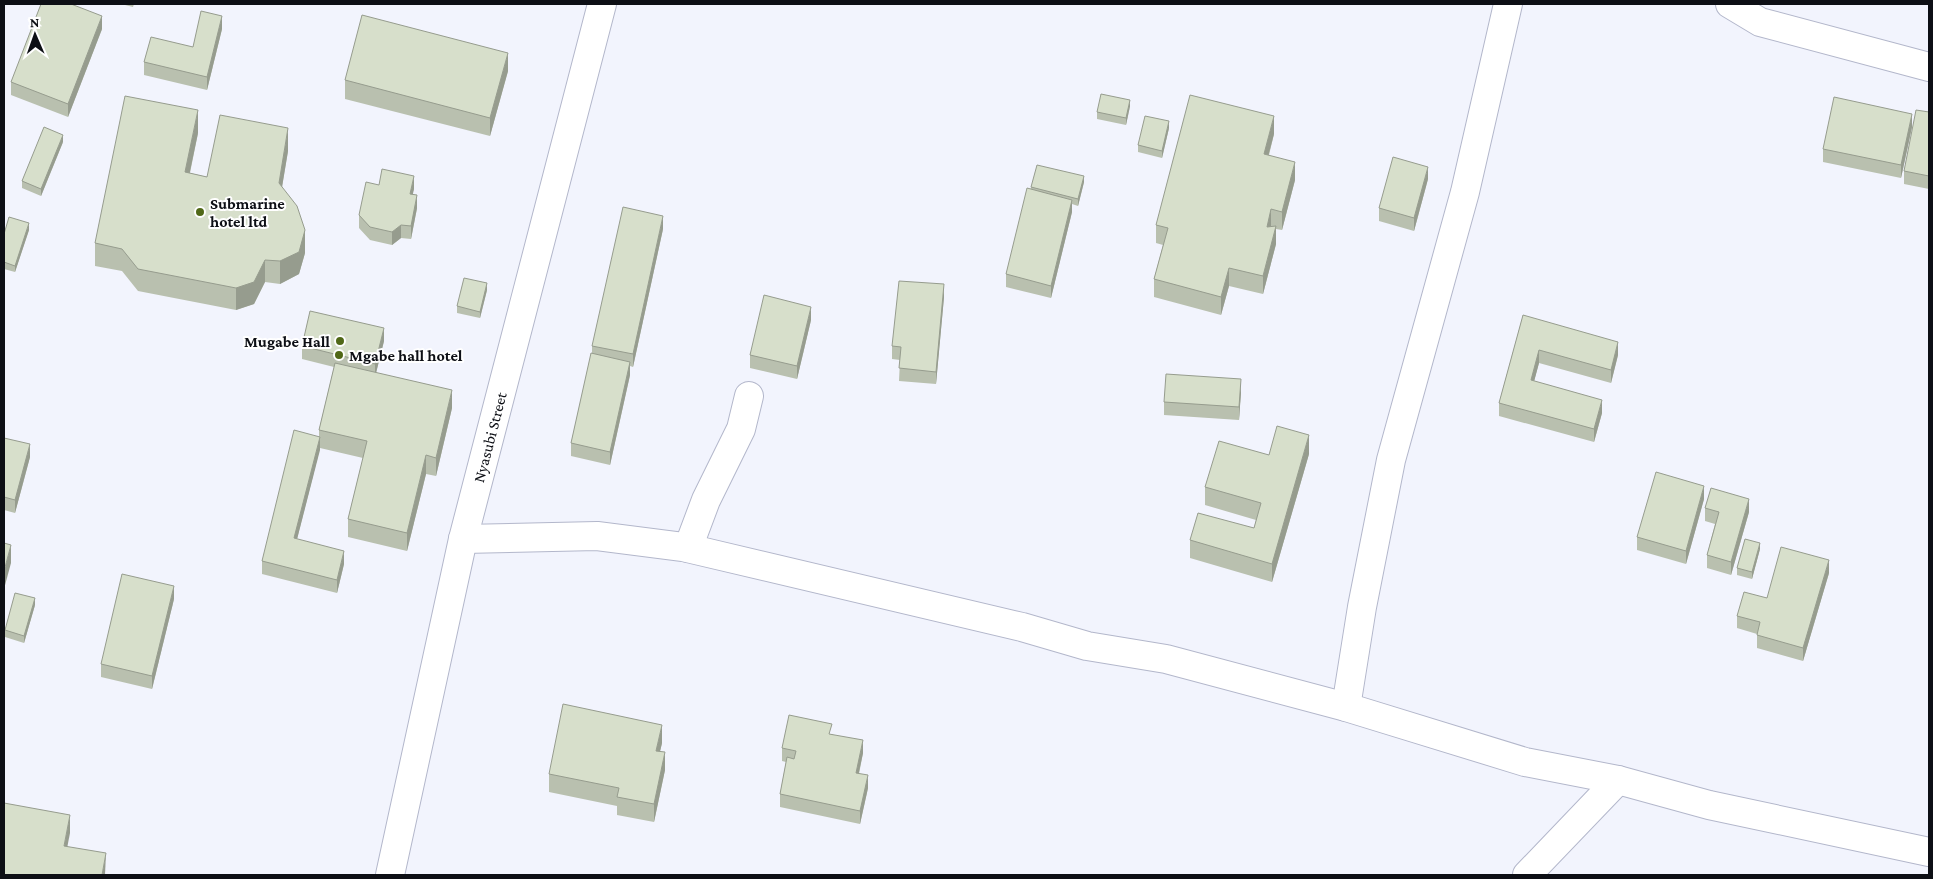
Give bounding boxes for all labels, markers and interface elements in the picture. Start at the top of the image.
north arrow [10,10,60,60]
text: N [29,14,40,30]
place label: Submarine hotel ltd [210,195,285,230]
marker: Submarine hotel ltd [194,206,206,218]
place label: Mugabe Hall [244,333,330,350]
marker: Mugabe Hall [334,335,346,347]
place label: Mgabe hall hotel [349,347,463,364]
marker: Mgabe hall hotel [333,349,345,361]
street label: Nyasubi Street [470,390,510,484]

